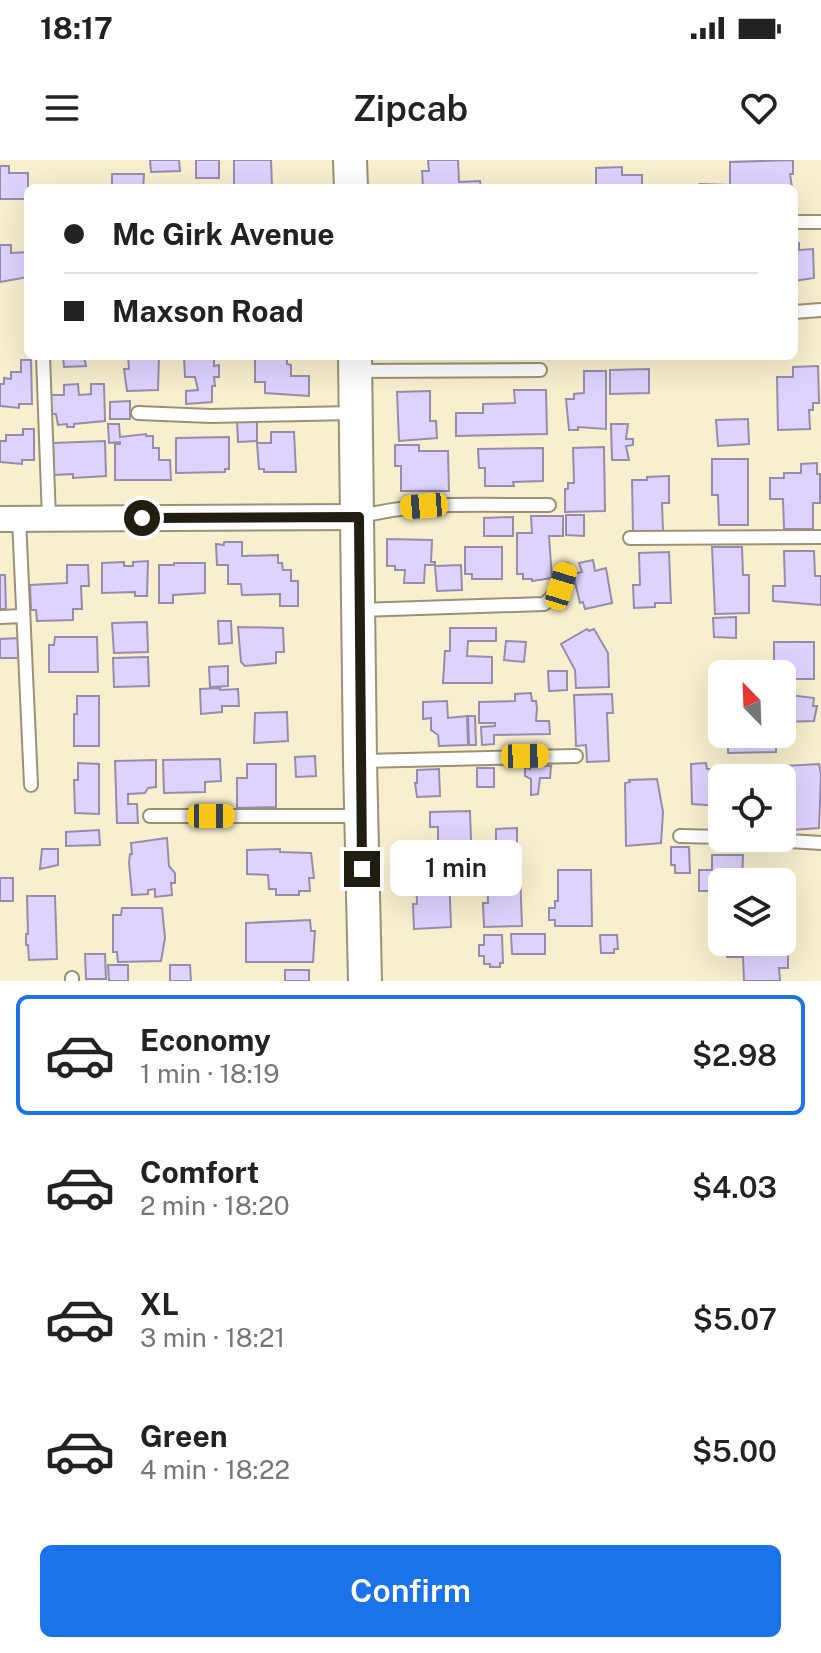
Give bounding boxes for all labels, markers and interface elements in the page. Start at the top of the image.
text: 18:17 [40,10,113,46]
icon: menu [40,86,84,130]
icon: heart [737,86,781,130]
text: Zipcab [353,87,468,129]
text: Mc Girk Avenue [112,216,335,252]
text: Maxson Road [112,293,304,329]
car [399,492,449,520]
route start [124,500,160,536]
car [543,560,579,612]
north arrow [708,660,796,748]
map controls [708,660,796,956]
car [501,744,549,768]
button: locate [708,764,796,852]
car [187,804,235,828]
callout: 1 min [390,841,522,897]
route end [344,851,380,887]
text: 1 min [425,852,487,883]
button: layers [708,868,796,956]
icon: car [44,1019,116,1091]
text: Economy [140,1022,271,1058]
text: $2.98 [692,1037,777,1073]
text: 1 min · 18:19 [140,1058,280,1089]
icon: car [44,1151,116,1223]
text: Comfort [140,1154,259,1190]
text: $4.03 [692,1169,777,1205]
text: 2 min · 18:20 [140,1190,290,1221]
icon: car [44,1283,116,1355]
text: XL [140,1286,179,1322]
text: $5.07 [693,1301,777,1337]
text: 3 min · 18:21 [140,1322,285,1353]
icon: car [44,1415,116,1487]
text: Green [140,1418,227,1454]
text: $5.00 [692,1433,777,1469]
text: 4 min · 18:22 [140,1454,290,1485]
button: Confirm [40,1545,781,1637]

